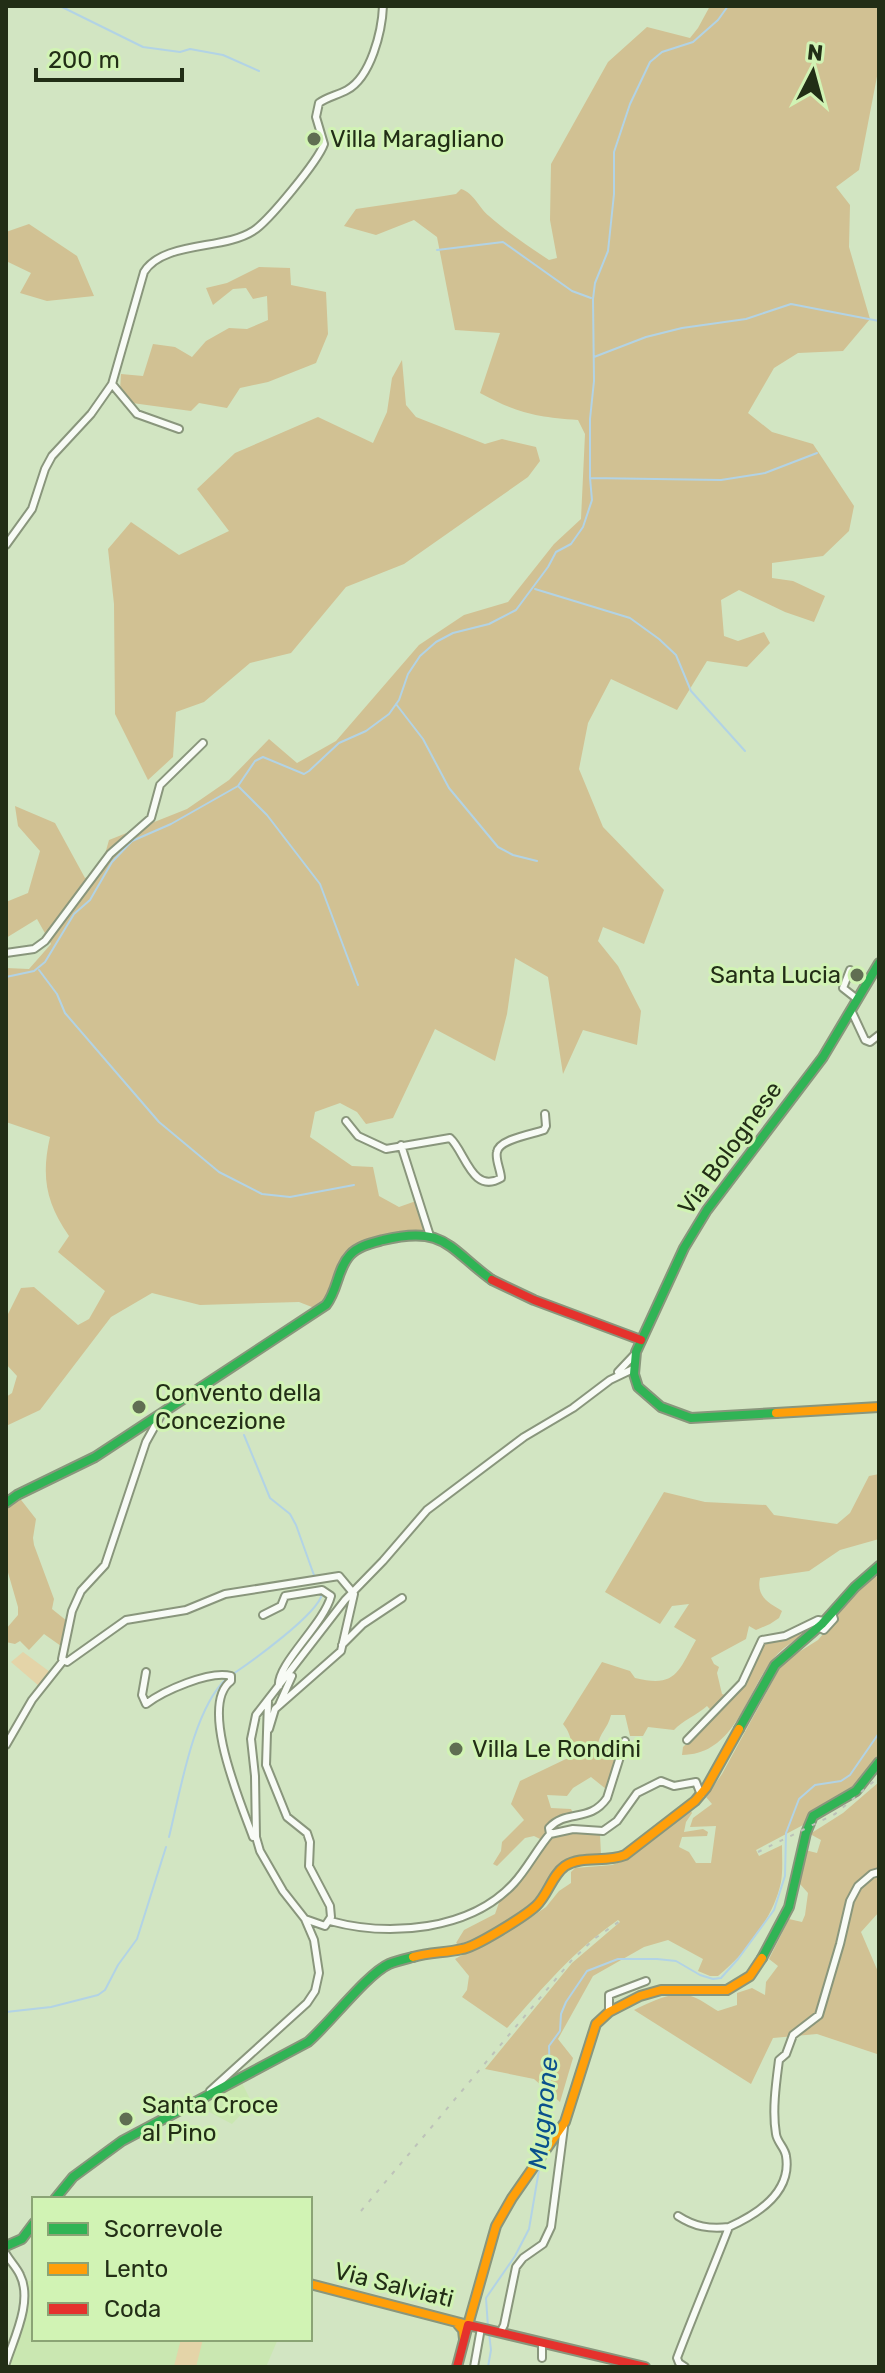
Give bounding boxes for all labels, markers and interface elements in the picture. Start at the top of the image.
scale bar [36,32,182,82]
north arrow [773,32,853,112]
text: N [806,38,824,67]
text: 200 m [48,46,120,74]
place label: Villa Maragliano [330,125,504,153]
marker: Villa Maragliano [305,130,323,148]
place label: Santa Lucia [710,961,841,989]
marker: Santa Lucia [848,966,866,984]
street label: Via Bolognese [672,1076,788,1220]
place label: Convento della Concezione [155,1379,321,1435]
marker: Convento della Concezione [130,1398,148,1416]
place label: Villa Le Rondini [472,1735,641,1763]
marker: Villa Le Rondini [447,1740,465,1758]
water label: Mugnone [522,2055,565,2171]
place label: Santa Croce al Pino [142,2091,278,2147]
marker: Santa Croce al Pino [117,2110,135,2128]
legend [32,2197,312,2341]
text: Scorrevole [104,2215,223,2243]
text: Lento [104,2255,168,2283]
street label: Via Salviati [331,2257,457,2313]
text: Coda [104,2295,161,2323]

